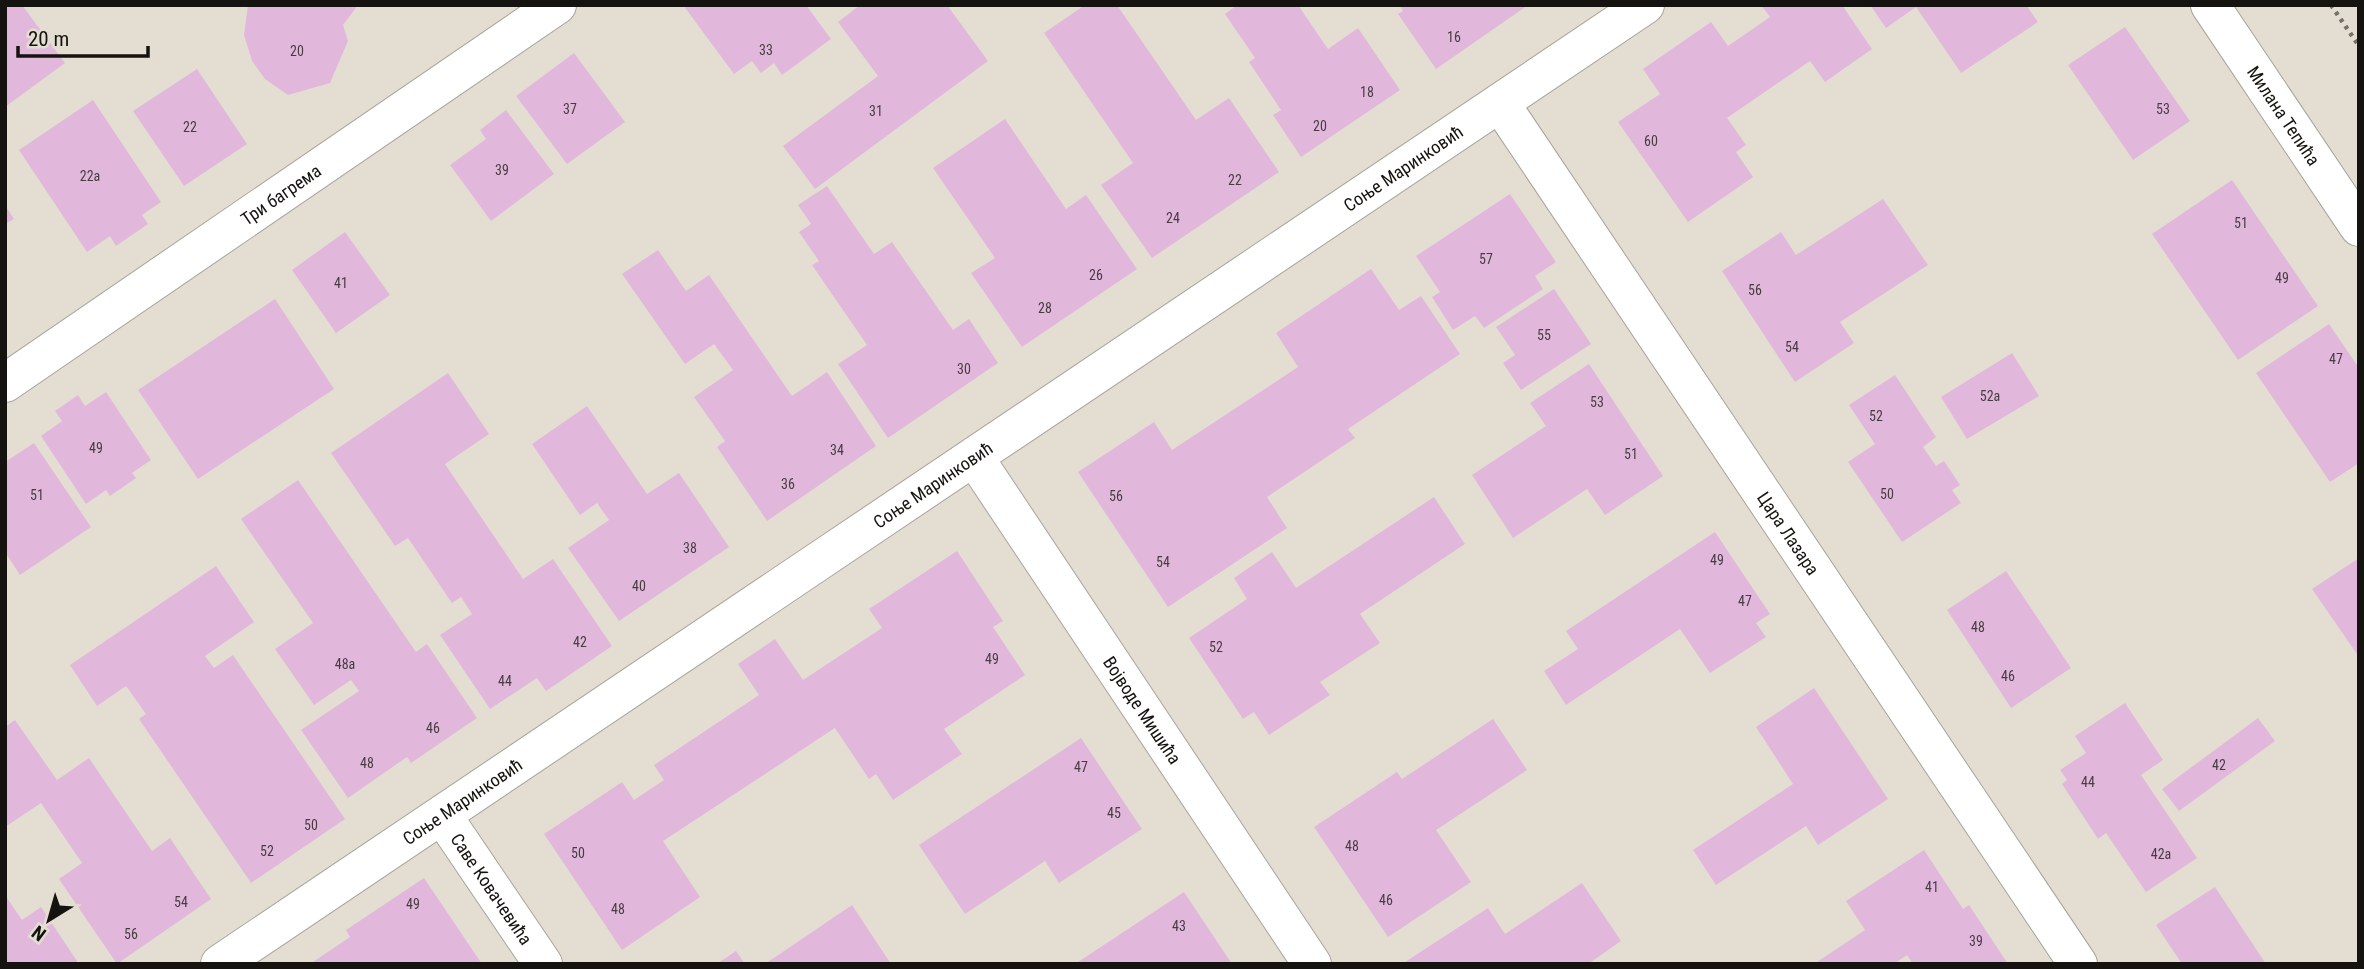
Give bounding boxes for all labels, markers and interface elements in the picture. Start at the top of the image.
scale bar [18,14,147,58]
text: 20 m [28,27,69,51]
house number: 16 [1447,29,1461,45]
house number: 33 [759,42,773,58]
house number: 20 [290,43,304,59]
street label: Милана Тепића [2243,62,2325,169]
house number: 18 [1360,84,1374,100]
house number: 37 [563,101,577,117]
house number: 53 [2156,101,2170,117]
house number: 31 [869,103,883,119]
house number: 20 [1313,118,1327,134]
house number: 22 [183,119,197,135]
street label: Соње Маринковић [1339,120,1467,215]
house number: 60 [1644,133,1658,149]
street label: Три багрема [237,160,325,229]
house number: 39 [495,162,509,178]
house number: 22a [80,168,100,184]
house number: 22 [1228,172,1242,188]
house number: 24 [1166,210,1180,226]
house number: 51 [2234,215,2248,231]
house number: 57 [1479,251,1493,267]
house number: 26 [1089,267,1103,283]
house number: 49 [2275,270,2289,286]
house number: 41 [334,275,348,291]
house number: 56 [1748,282,1762,298]
house number: 28 [1038,300,1052,316]
house number: 55 [1537,327,1551,343]
house number: 54 [1785,339,1799,355]
house number: 47 [2329,351,2343,367]
house number: 30 [957,361,971,377]
house number: 52a [1980,388,2000,404]
house number: 53 [1590,394,1604,410]
house number: 52 [1869,408,1883,424]
street label: Соње Маринковић [869,437,996,532]
house number: 49 [89,440,103,456]
house number: 34 [830,442,844,458]
house number: 51 [1624,446,1638,462]
house number: 36 [781,476,795,492]
house number: 50 [1880,486,1894,502]
house number: 51 [30,487,44,503]
street label: Цара Лазара [1753,487,1824,579]
house number: 56 [1109,488,1123,504]
house number: 38 [683,540,697,556]
house number: 49 [1710,552,1724,568]
house number: 54 [1156,554,1170,570]
house number: 40 [632,578,646,594]
house number: 47 [1738,593,1752,609]
house number: 48 [1971,619,1985,635]
house number: 42 [573,634,587,650]
house number: 52 [1209,639,1223,655]
house number: 49 [985,651,999,667]
street label: Војводе Мишића [1099,652,1186,768]
house number: 48a [335,656,355,672]
house number: 46 [2001,668,2015,684]
house number: 44 [498,673,512,689]
house number: 46 [426,720,440,736]
street label: Соње Маринковић [399,753,526,849]
house number: 48 [360,755,374,771]
house number: 42 [2212,757,2226,773]
house number: 47 [1074,759,1088,775]
house number: 44 [2081,774,2095,790]
house number: 45 [1107,805,1121,821]
house number: 50 [304,817,318,833]
street label: Саве Ковачевића [447,829,537,948]
house number: 48 [1345,838,1359,854]
house number: 52 [260,843,274,859]
house number: 50 [571,845,585,861]
house number: 42a [2151,846,2171,862]
house number: 41 [1925,879,1939,895]
north arrow [14,885,84,955]
house number: 46 [1379,892,1393,908]
house number: 54 [174,894,188,910]
house number: 49 [406,896,420,912]
house number: 48 [611,901,625,917]
house number: 43 [1172,918,1186,934]
text: N [28,920,51,946]
house number: 56 [124,926,138,942]
house number: 39 [1969,933,1983,949]

